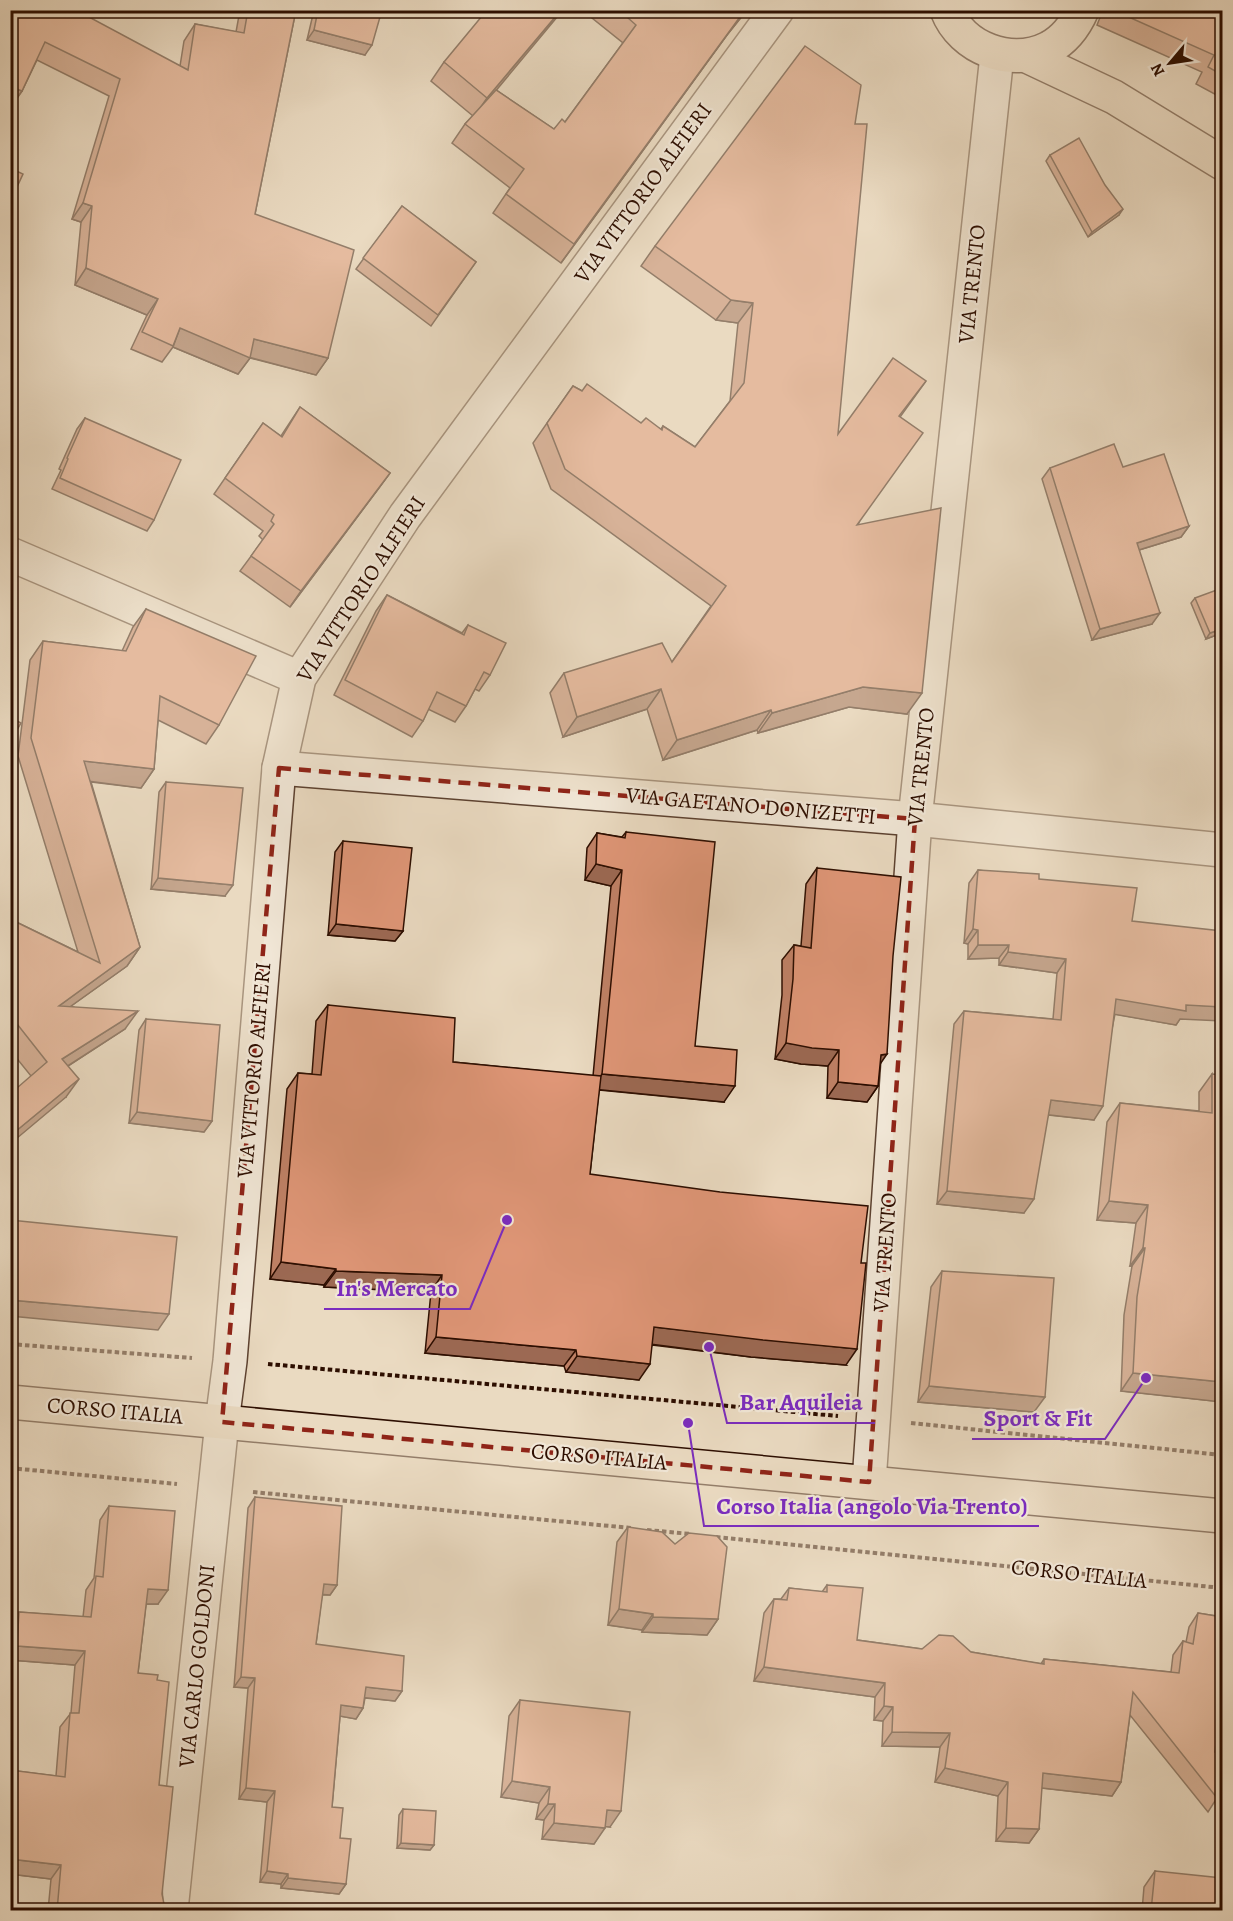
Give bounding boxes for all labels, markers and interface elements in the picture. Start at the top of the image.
north arrow [1140,33,1200,93]
text: N [1145,59,1170,80]
street label: VIA VITTORIO ALFIERI [567,97,719,290]
street label: VIA TRENTO [951,223,993,346]
street label: VIA VITTORIO ALFIERI [289,490,433,689]
street label: VIA TRENTO [900,706,942,829]
street label: VIA GAETANO DONIZETTI [624,780,877,832]
street label: VIA VITTORIO ALFIERI [230,961,278,1180]
street label: VIA TRENTO [866,1192,904,1313]
callout: In's Mercato [324,1267,470,1309]
text: In's Mercato [336,1272,458,1304]
callout: Bar Aquileia [727,1381,875,1423]
text: Bar Aquileia [739,1386,863,1418]
street label: CORSO ITALIA [46,1390,185,1432]
callout: Sport & Fit [972,1397,1105,1439]
text: Sport & Fit [984,1402,1092,1434]
street label: CORSO ITALIA [530,1436,669,1478]
callout: Corso Italia (angolo Via Trento) [704,1484,1039,1526]
text: Corso Italia (angolo Via Trento) [716,1490,1028,1522]
street label: CORSO ITALIA [1010,1552,1150,1596]
street label: VIA CARLO GOLDONI [171,1563,223,1770]

